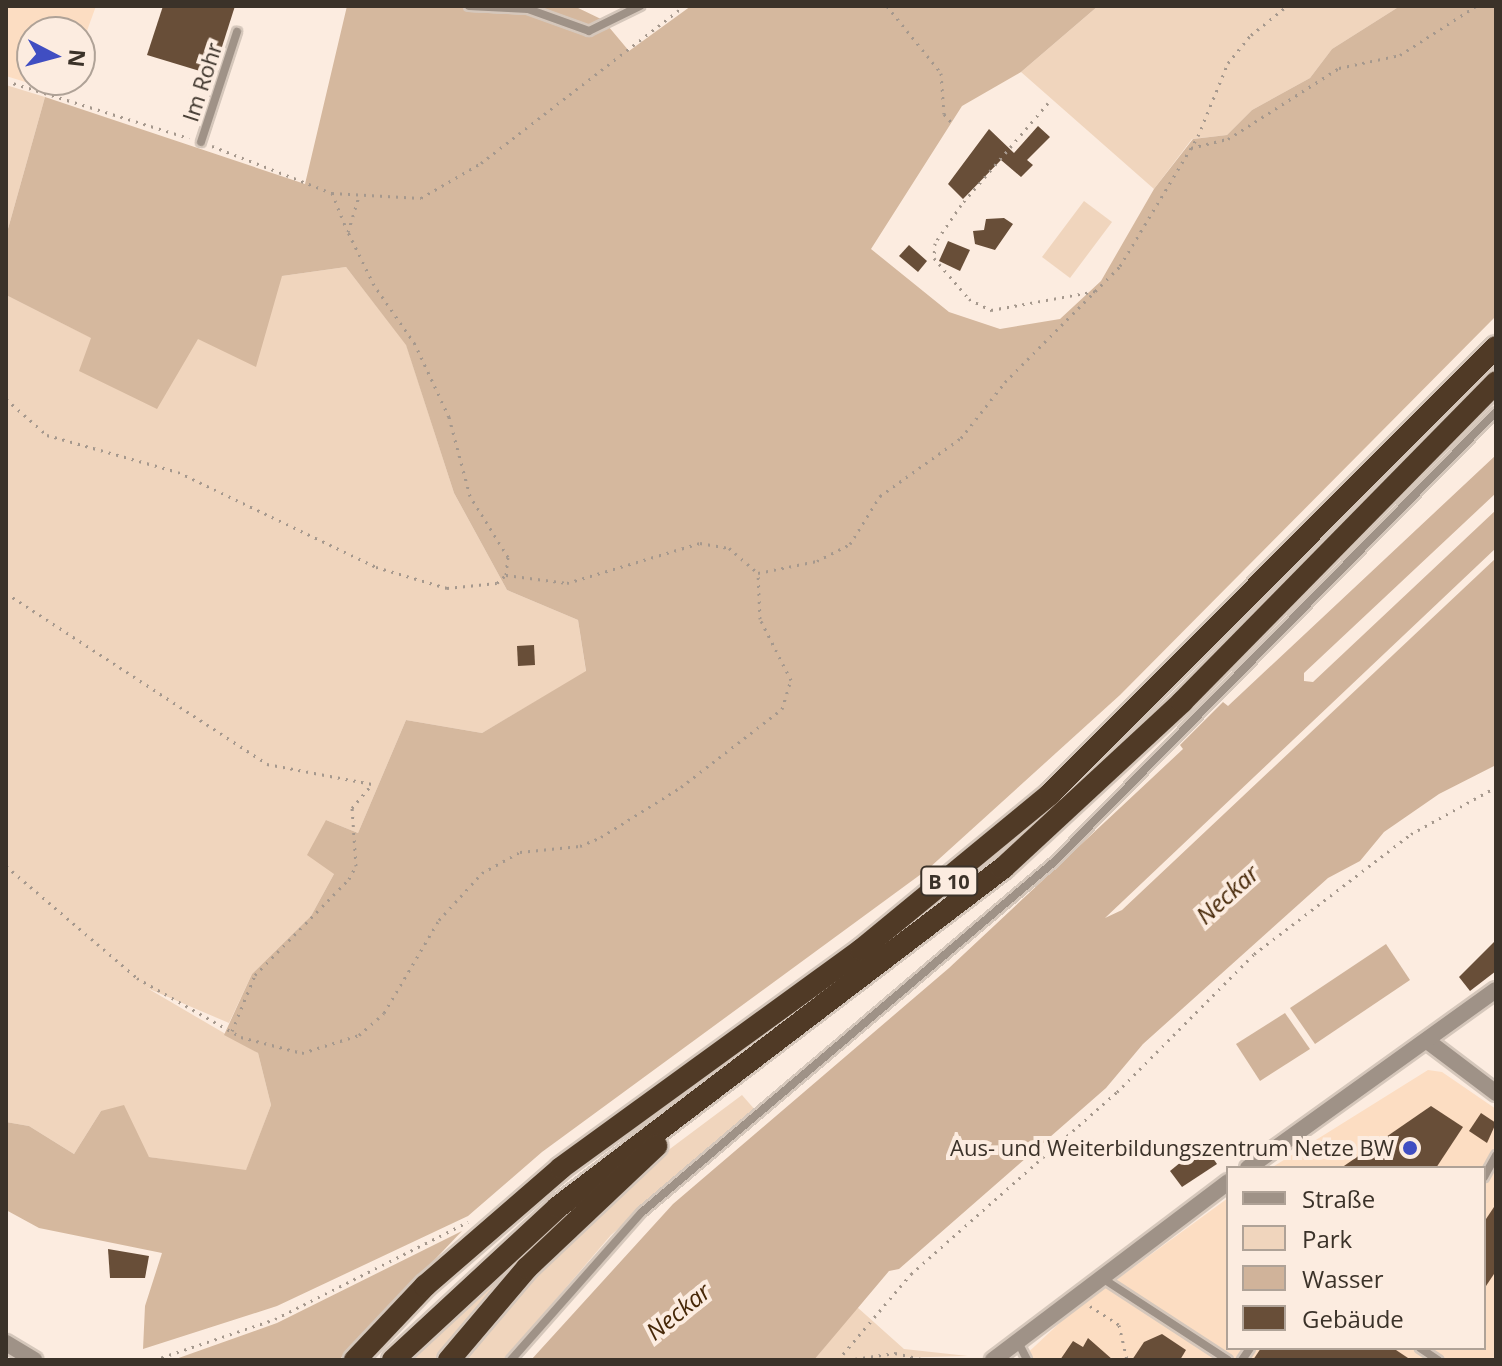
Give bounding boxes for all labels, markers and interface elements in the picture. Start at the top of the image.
north arrow [16,16,96,96]
street label: Im Rohr [177,39,227,125]
text: N [62,48,94,69]
water label: Neckar [1190,858,1264,930]
road number: B 10 [919,865,979,897]
place label: Aus- und Weiterbildungszentrum Netze BW [950,1135,1394,1161]
marker: Aus- und Weiterbildungszentrum Netze BW [1401,1139,1419,1157]
legend [1226,1166,1486,1350]
text: Straße [1302,1182,1375,1215]
text: Park [1302,1222,1352,1255]
text: Wasser [1302,1262,1384,1295]
water label: Neckar [640,1276,716,1346]
text: Gebäude [1302,1302,1404,1335]

